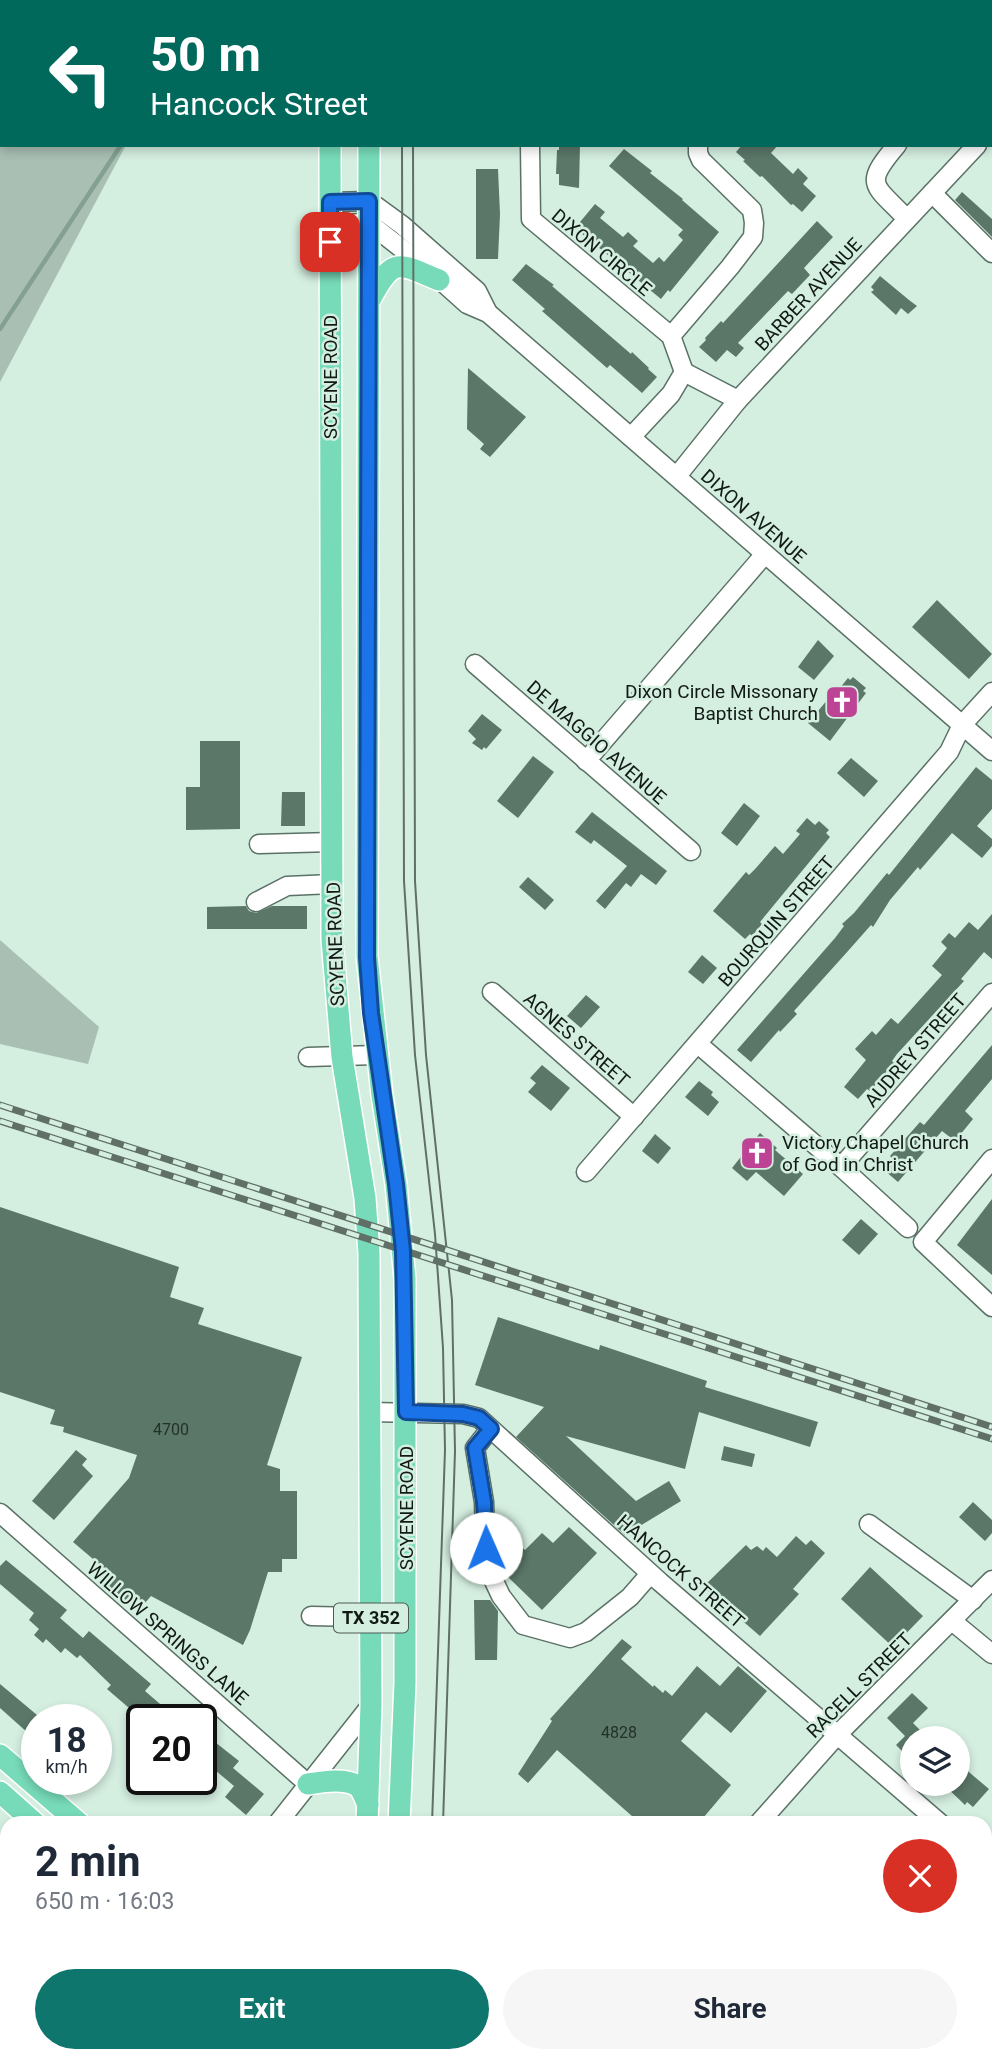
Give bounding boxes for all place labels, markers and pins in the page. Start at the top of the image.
pin [300,212,360,272]
place label: Dixon Circle Missonary Baptist Church [625,680,818,725]
church icon: Dixon Circle Missonary Baptist Church [823,683,861,721]
place label: Victory Chapel Church of God in Christ [782,1131,969,1176]
church icon: Victory Chapel Church of God in Christ [738,1134,776,1172]

